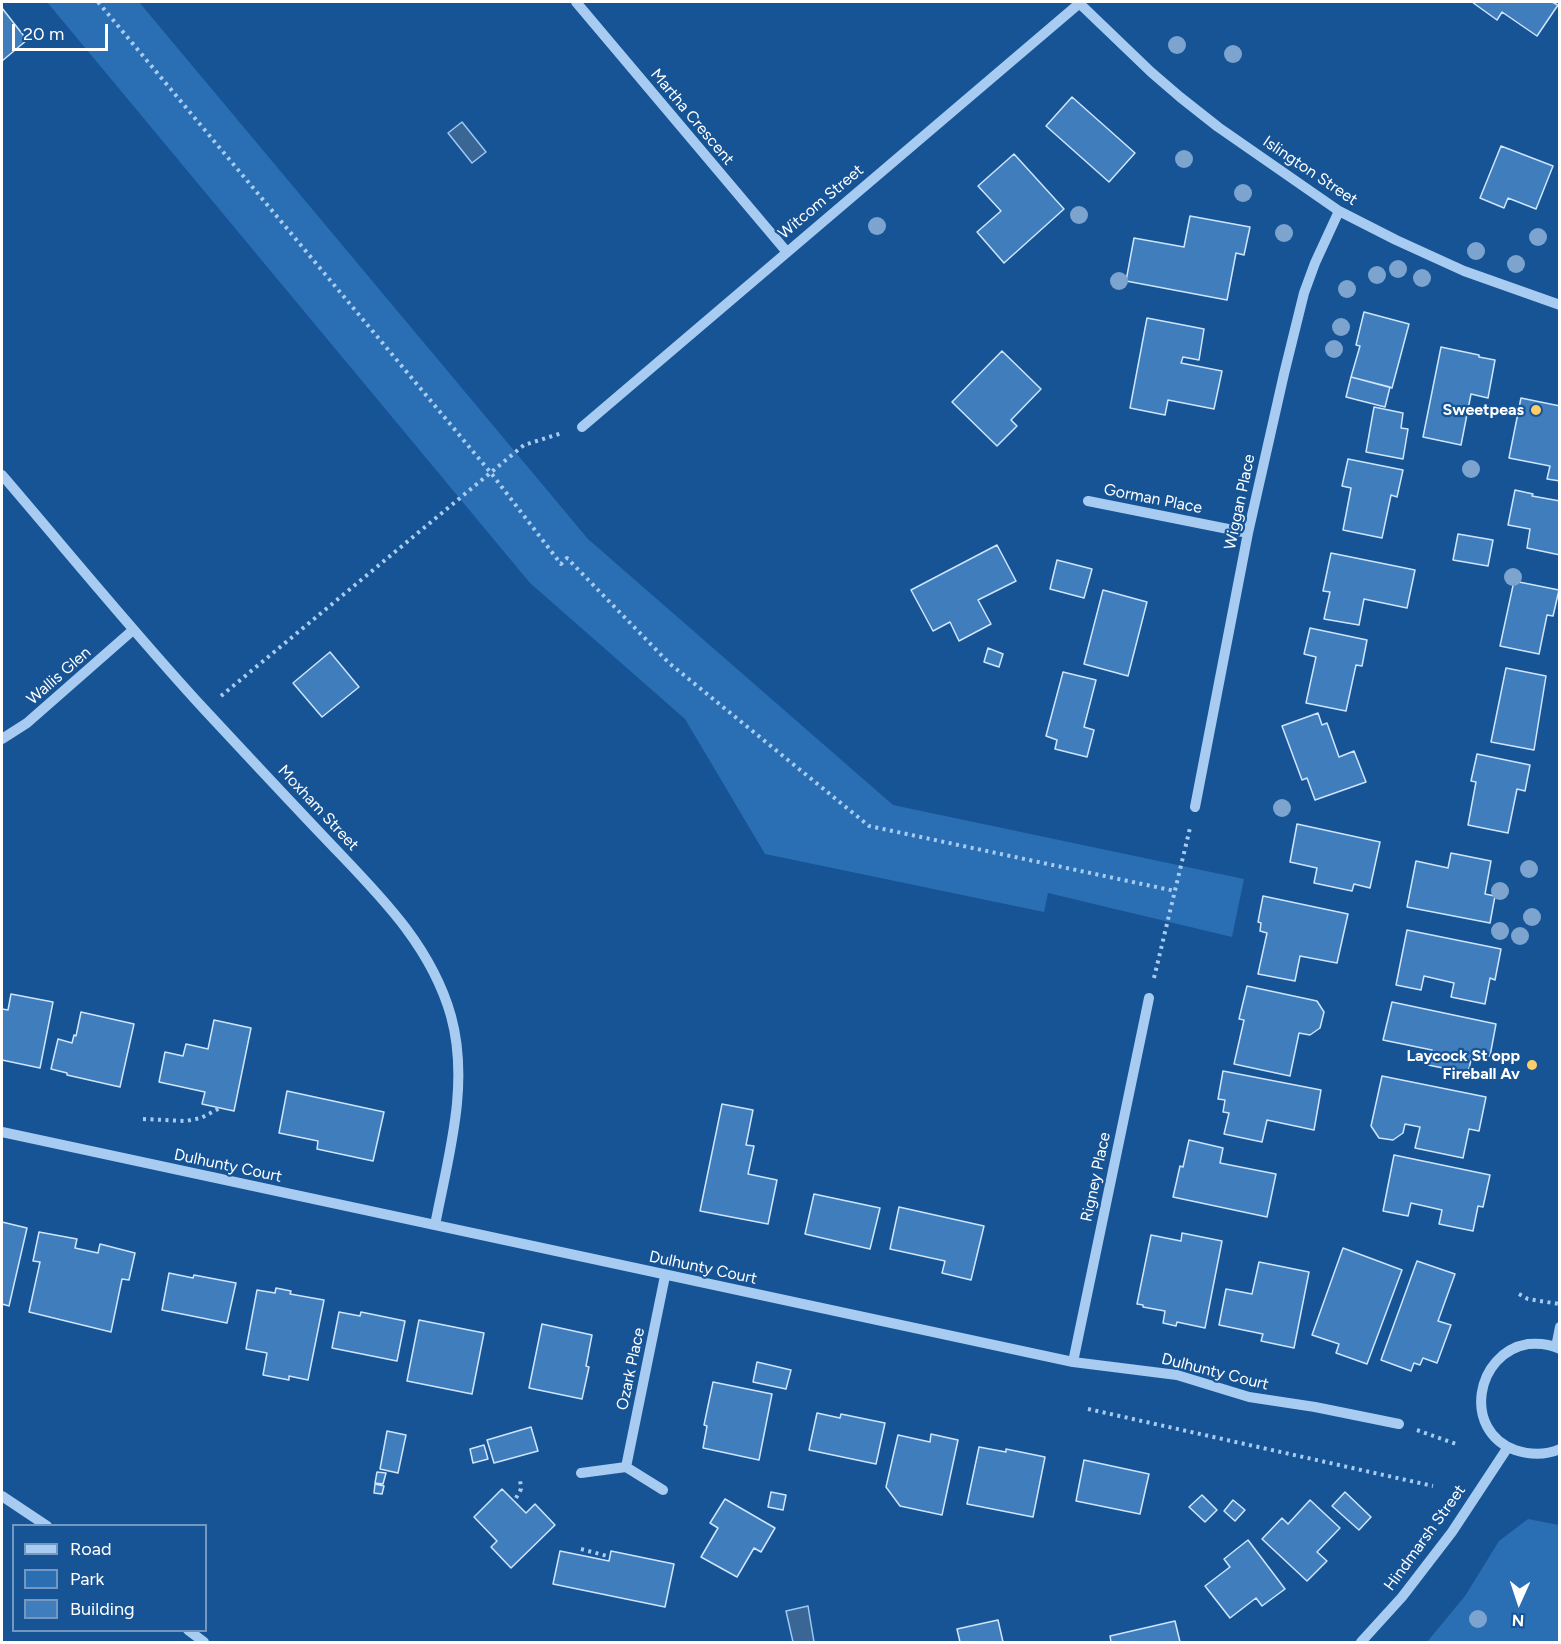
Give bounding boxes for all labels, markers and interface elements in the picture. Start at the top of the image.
scale bar [15,12,111,50]
text: 20 m [23,23,64,45]
street label: Martha Crescent [646,65,738,169]
street label: Islington Street [1259,132,1361,210]
street label: Witcom Street [774,161,868,243]
place label: Sweetpeas [1443,400,1524,420]
marker: Sweetpeas [1529,403,1543,417]
street label: Wiggan Place [1221,452,1259,552]
street label: Gorman Place [1102,480,1204,518]
street label: Wallis Glen [23,643,95,709]
street label: Moxham Street [274,761,362,855]
place label: Laycock St opp Fireball Av [1406,1046,1520,1084]
marker: Laycock St opp Fireball Av [1525,1058,1539,1072]
street label: Rigney Place [1077,1130,1115,1224]
street label: Dulhunty Court [172,1145,284,1187]
street label: Dulhunty Court [647,1247,759,1289]
street label: Ozark Place [613,1326,649,1412]
street label: Dulhunty Court [1159,1349,1271,1395]
street label: Hindmarsh Street [1380,1481,1470,1595]
legend [12,1524,207,1632]
text: Road [70,1538,111,1560]
text: Park [70,1568,104,1590]
north arrow [1489,1572,1549,1632]
text: Building [70,1598,135,1620]
text: N [1511,1611,1525,1630]

